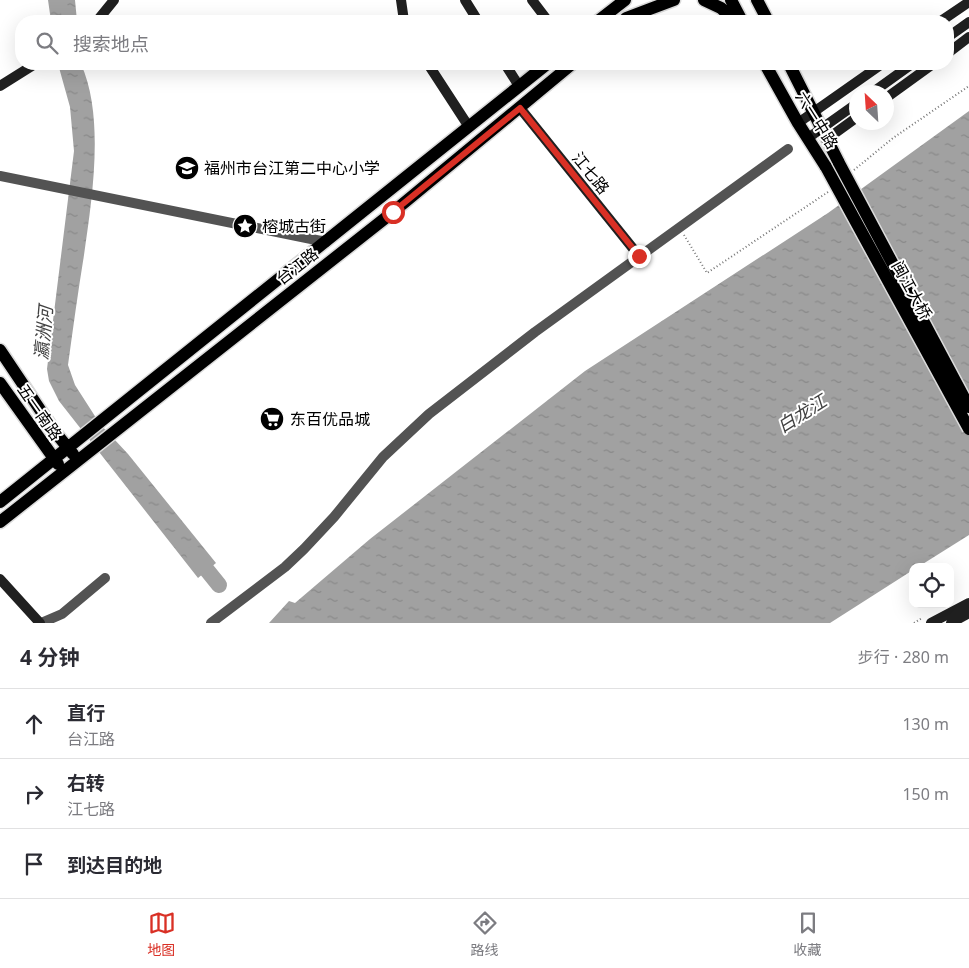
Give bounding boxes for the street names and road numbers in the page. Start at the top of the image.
street label: 六一中路 [791,87,843,153]
street label: 江七路 [567,147,615,199]
street label: 台江路 [271,243,323,289]
street label: 闽江大桥 [887,257,937,323]
street label: 五一南路 [13,379,67,445]

